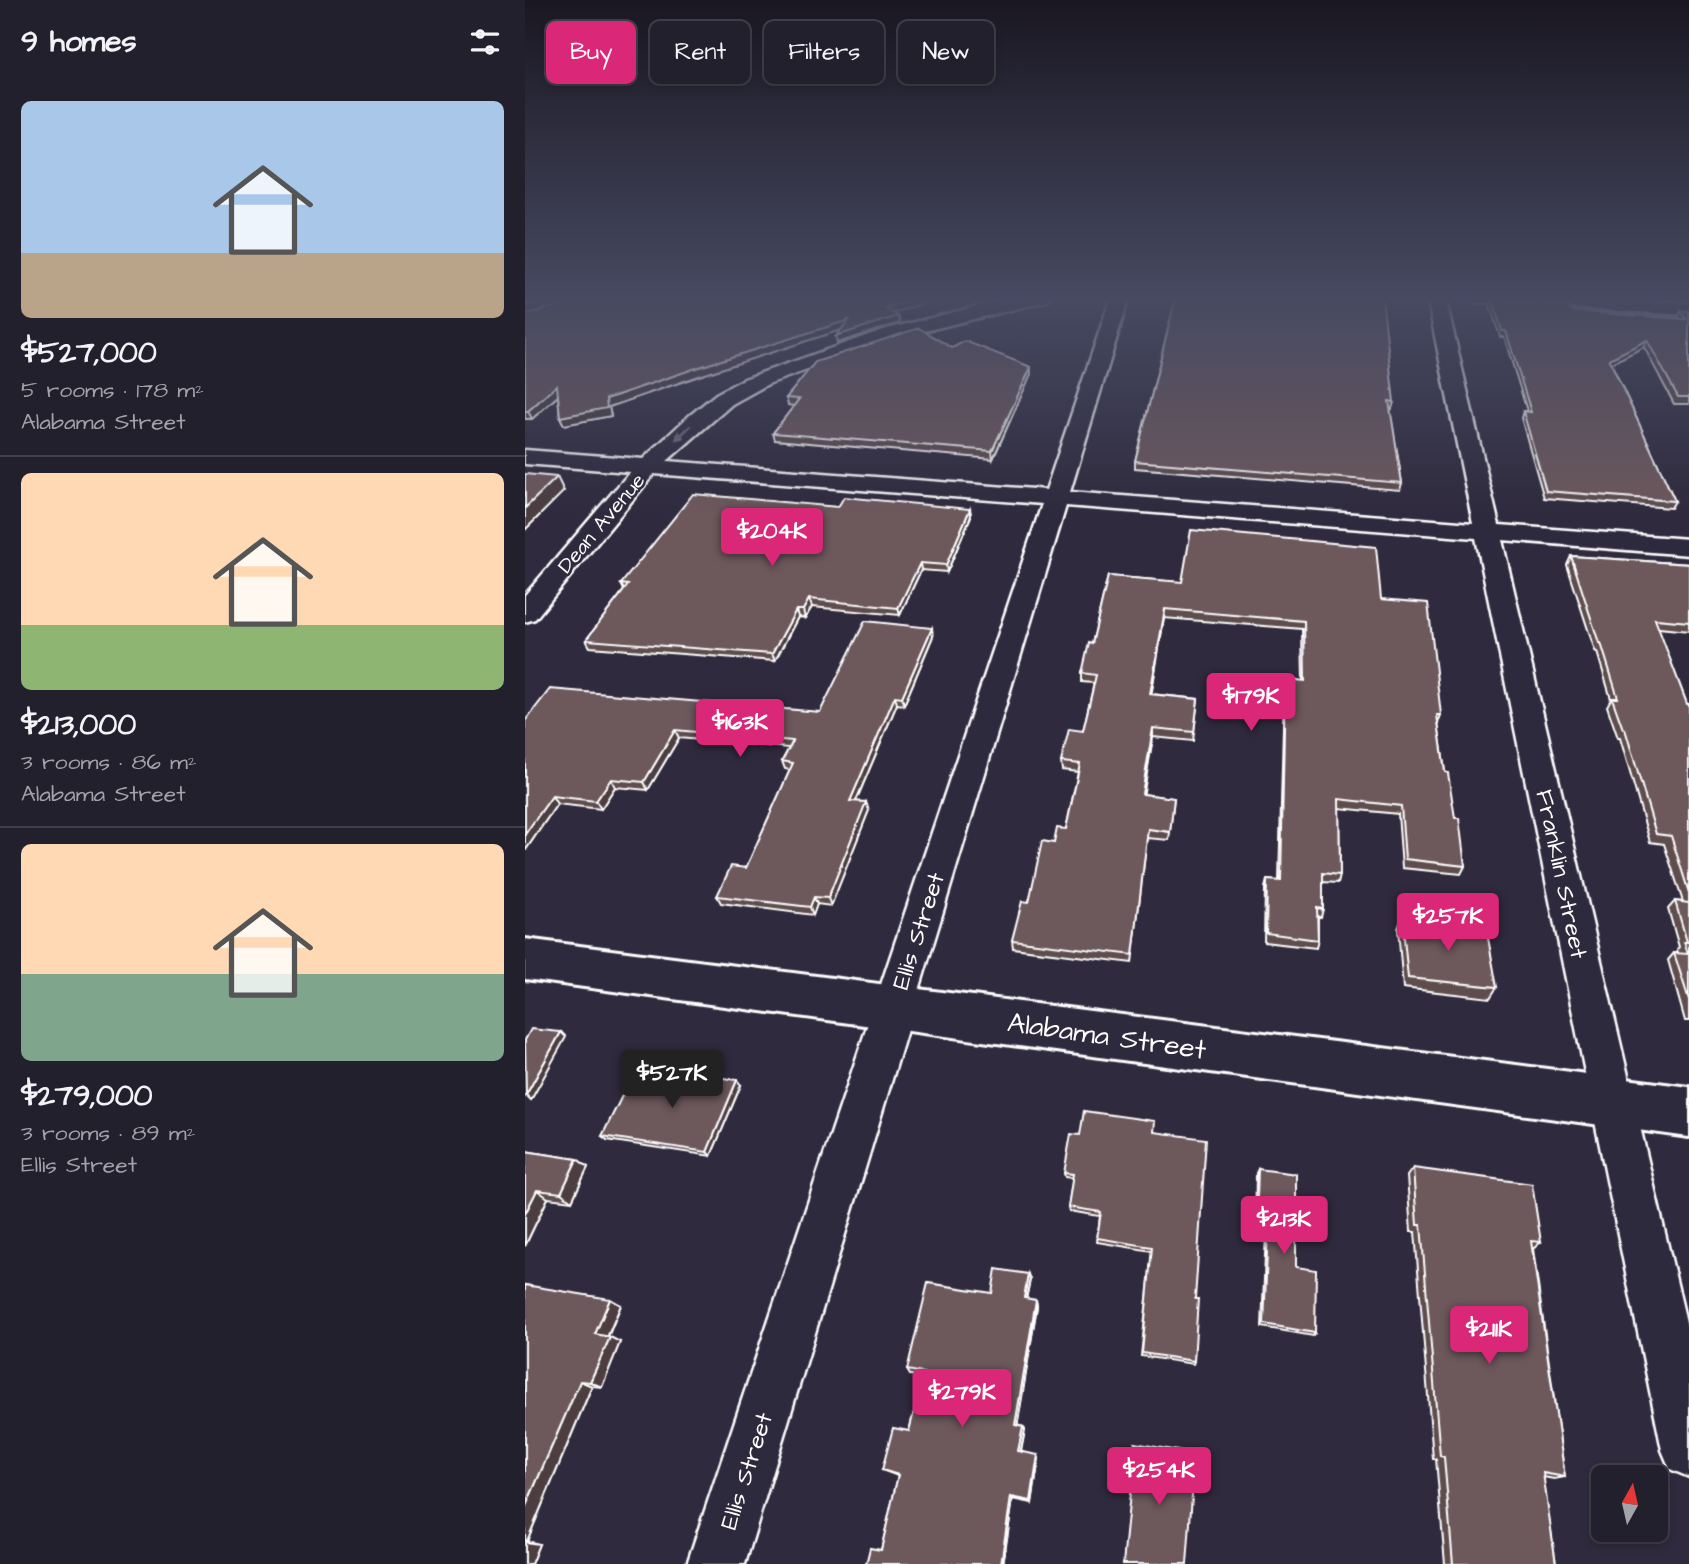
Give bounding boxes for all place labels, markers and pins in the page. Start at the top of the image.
pin: $204K [723,508,821,568]
pin: $179K [1202,674,1300,733]
pin: $163K [691,700,789,759]
pin: $257K [1399,894,1497,953]
pin: $527K [623,1050,721,1110]
pin: $213K [1235,1196,1333,1256]
pin: $211K [1440,1306,1538,1366]
pin: $279K [913,1370,1011,1429]
pin: $254K [1110,1448,1208,1507]

